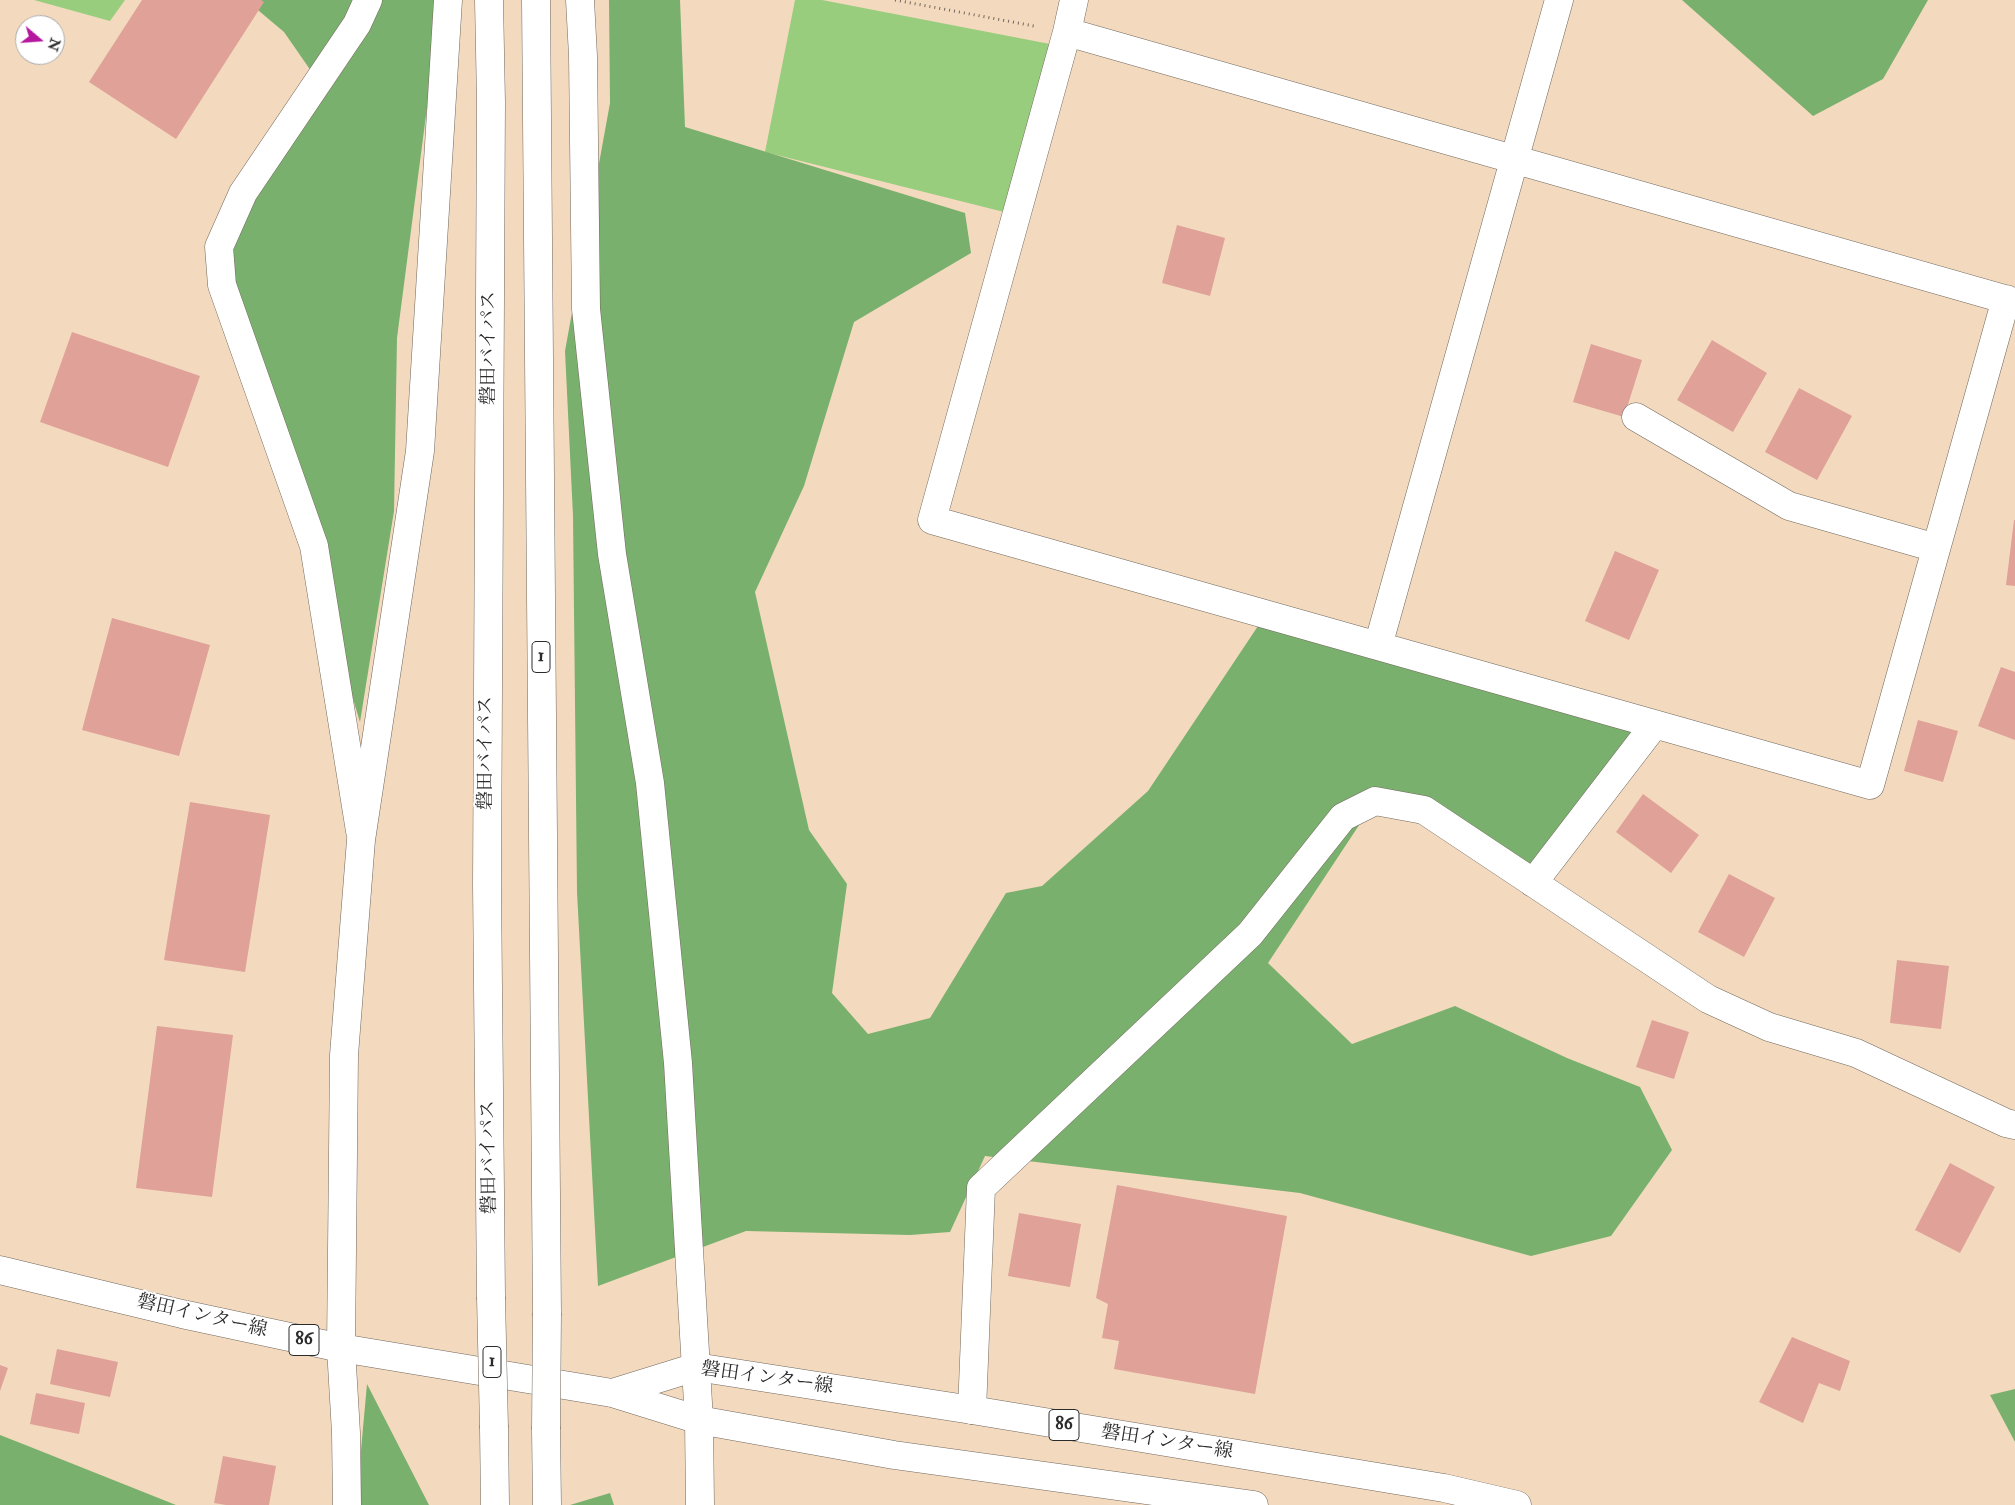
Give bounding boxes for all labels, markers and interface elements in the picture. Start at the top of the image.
north arrow [15,15,65,65]
text: N [44,36,64,53]
street label: 磐田バイパス [479,291,501,405]
road number: 1 [532,642,550,672]
street label: 磐田バイパス [476,696,498,810]
street label: 磐田バイパス [478,1100,502,1214]
street label: 磐田インター線 [135,1291,269,1343]
road number: 86 [289,1324,319,1356]
road number: 1 [483,1346,501,1378]
street label: 磐田インター線 [700,1358,834,1400]
road number: 86 [1049,1410,1079,1440]
street label: 磐田インター線 [1100,1421,1234,1465]

